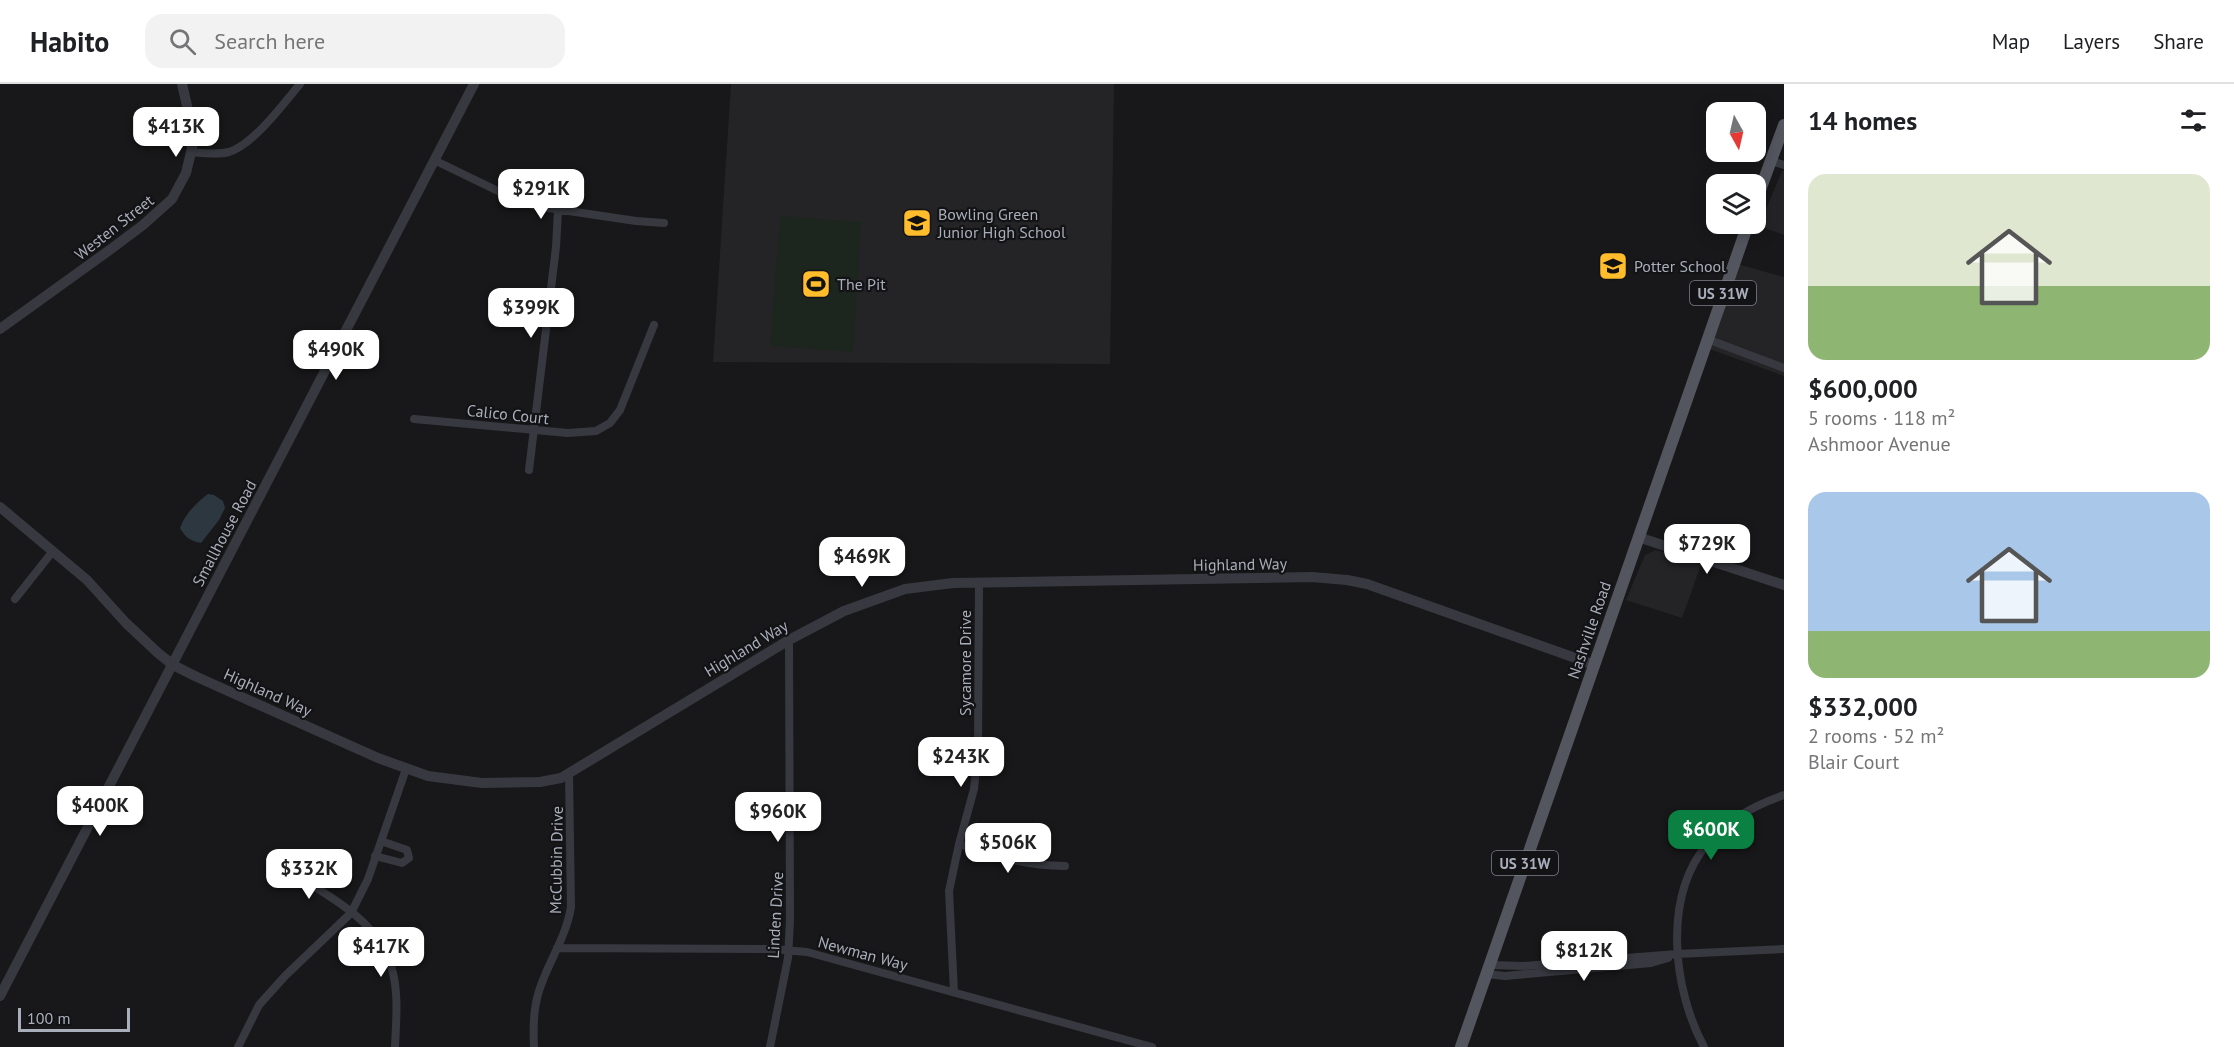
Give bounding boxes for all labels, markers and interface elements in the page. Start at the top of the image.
search box [145,14,565,68]
text: Habito [30,23,109,60]
icon: search [166,25,199,58]
text: Search here [214,27,325,55]
text: Map [1992,28,2030,55]
text: Layers [2063,28,2120,55]
text: Share [2153,28,2204,55]
north arrow [1706,102,1766,162]
map controls [1706,102,1766,234]
text: 14 homes [1808,104,1917,137]
icon: filters [2177,104,2210,137]
pin: $413K [134,107,218,158]
text: $413K [147,113,205,139]
pin: $291K [499,169,583,220]
button: layers [1706,174,1766,234]
text: $291K [512,175,570,201]
street label: Westen Street [71,190,158,264]
place label: Bowling Green Junior High School [937,204,1066,242]
school or university icon: Bowling Green Junior High School [901,207,933,239]
icon: home [1955,213,2063,321]
school or university icon: Potter School [1597,250,1629,282]
place label: Potter School [1634,256,1726,276]
sports icon: The Pit [800,268,832,300]
place label: The Pit [837,274,886,294]
road number: US 31W [1690,281,1756,305]
pin: $399K [489,288,573,339]
text: $399K [502,294,560,320]
pin: $490K [294,330,378,381]
text: $490K [307,336,365,362]
text: $600,000 [1808,372,1918,405]
street label: Calico Court [466,400,551,428]
text: 5 rooms · 118 m² [1808,405,1955,431]
text: Ashmoor Avenue [1808,431,1951,457]
street label: Smallhouse Road [188,476,260,590]
pin: $729K [1665,524,1749,575]
text: $729K [1678,530,1736,556]
icon: home [1955,531,2063,639]
pin: $469K [820,537,904,588]
text: $469K [833,543,891,569]
street label: Highland Way [1193,553,1288,575]
street label: Nashville Road [1563,579,1615,681]
street label: Sycamore Drive [955,610,975,716]
street label: Highland Way [700,615,792,681]
street label: Highland Way [221,664,316,721]
text: $332,000 [1808,690,1918,723]
text: 2 rooms · 52 m² [1808,723,1944,749]
pin: $243K [919,737,1003,788]
text: $243K [932,743,990,769]
text: Blair Court [1808,749,1899,775]
pin: $400K [58,786,142,837]
text: $400K [71,792,129,818]
pin: $960K [736,792,820,843]
text: $960K [749,798,807,824]
street label: McCubbin Drive [545,806,567,914]
pin: $600K [1669,810,1753,861]
text: $600K [1682,816,1740,842]
pin: $506K [966,823,1050,874]
text: $506K [979,829,1037,855]
pin: $332K [267,849,351,900]
road number: US 31W [1492,851,1558,875]
text: $332K [280,855,338,881]
street label: Linden Drive [763,871,787,959]
pin: $417K [339,927,423,978]
street label: Newman Way [816,931,911,975]
pin: $812K [1542,931,1626,982]
text: $417K [352,933,410,959]
text: $812K [1555,937,1613,963]
scale bar [18,1005,130,1032]
text: 100 m [27,1008,70,1028]

